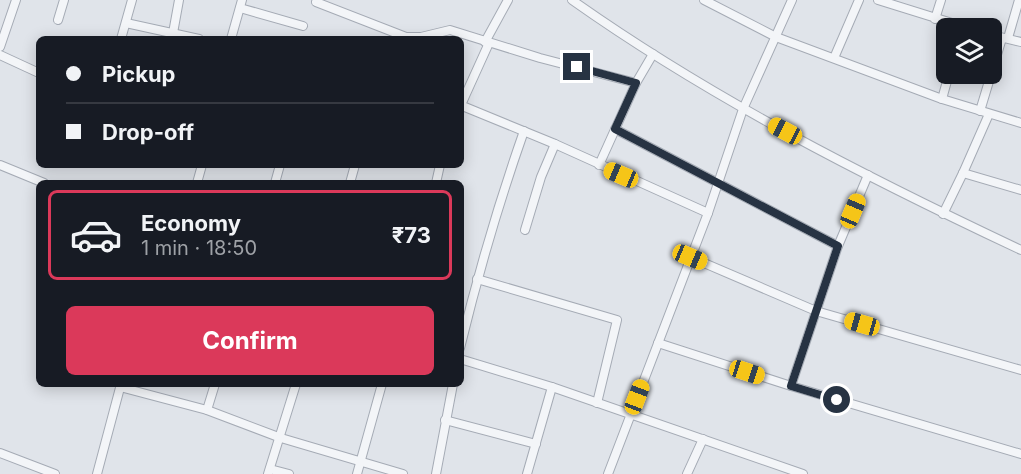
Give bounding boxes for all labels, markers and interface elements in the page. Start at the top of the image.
map controls [936,18,1002,84]
button: layers [936,18,1002,84]
route end [563,53,590,80]
text: Pickup [102,61,176,87]
car [765,115,805,147]
text: Drop-off [102,119,194,145]
car [601,160,641,190]
car [838,191,868,231]
icon: car [69,208,123,262]
text: Economy [141,210,241,236]
text: ₹73 [392,222,431,248]
text: 1 min · 18:50 [141,236,257,260]
car [670,242,710,272]
button: Confirm [66,306,434,375]
car [842,310,882,338]
car [727,358,767,386]
car [622,377,652,417]
route start [823,386,850,413]

